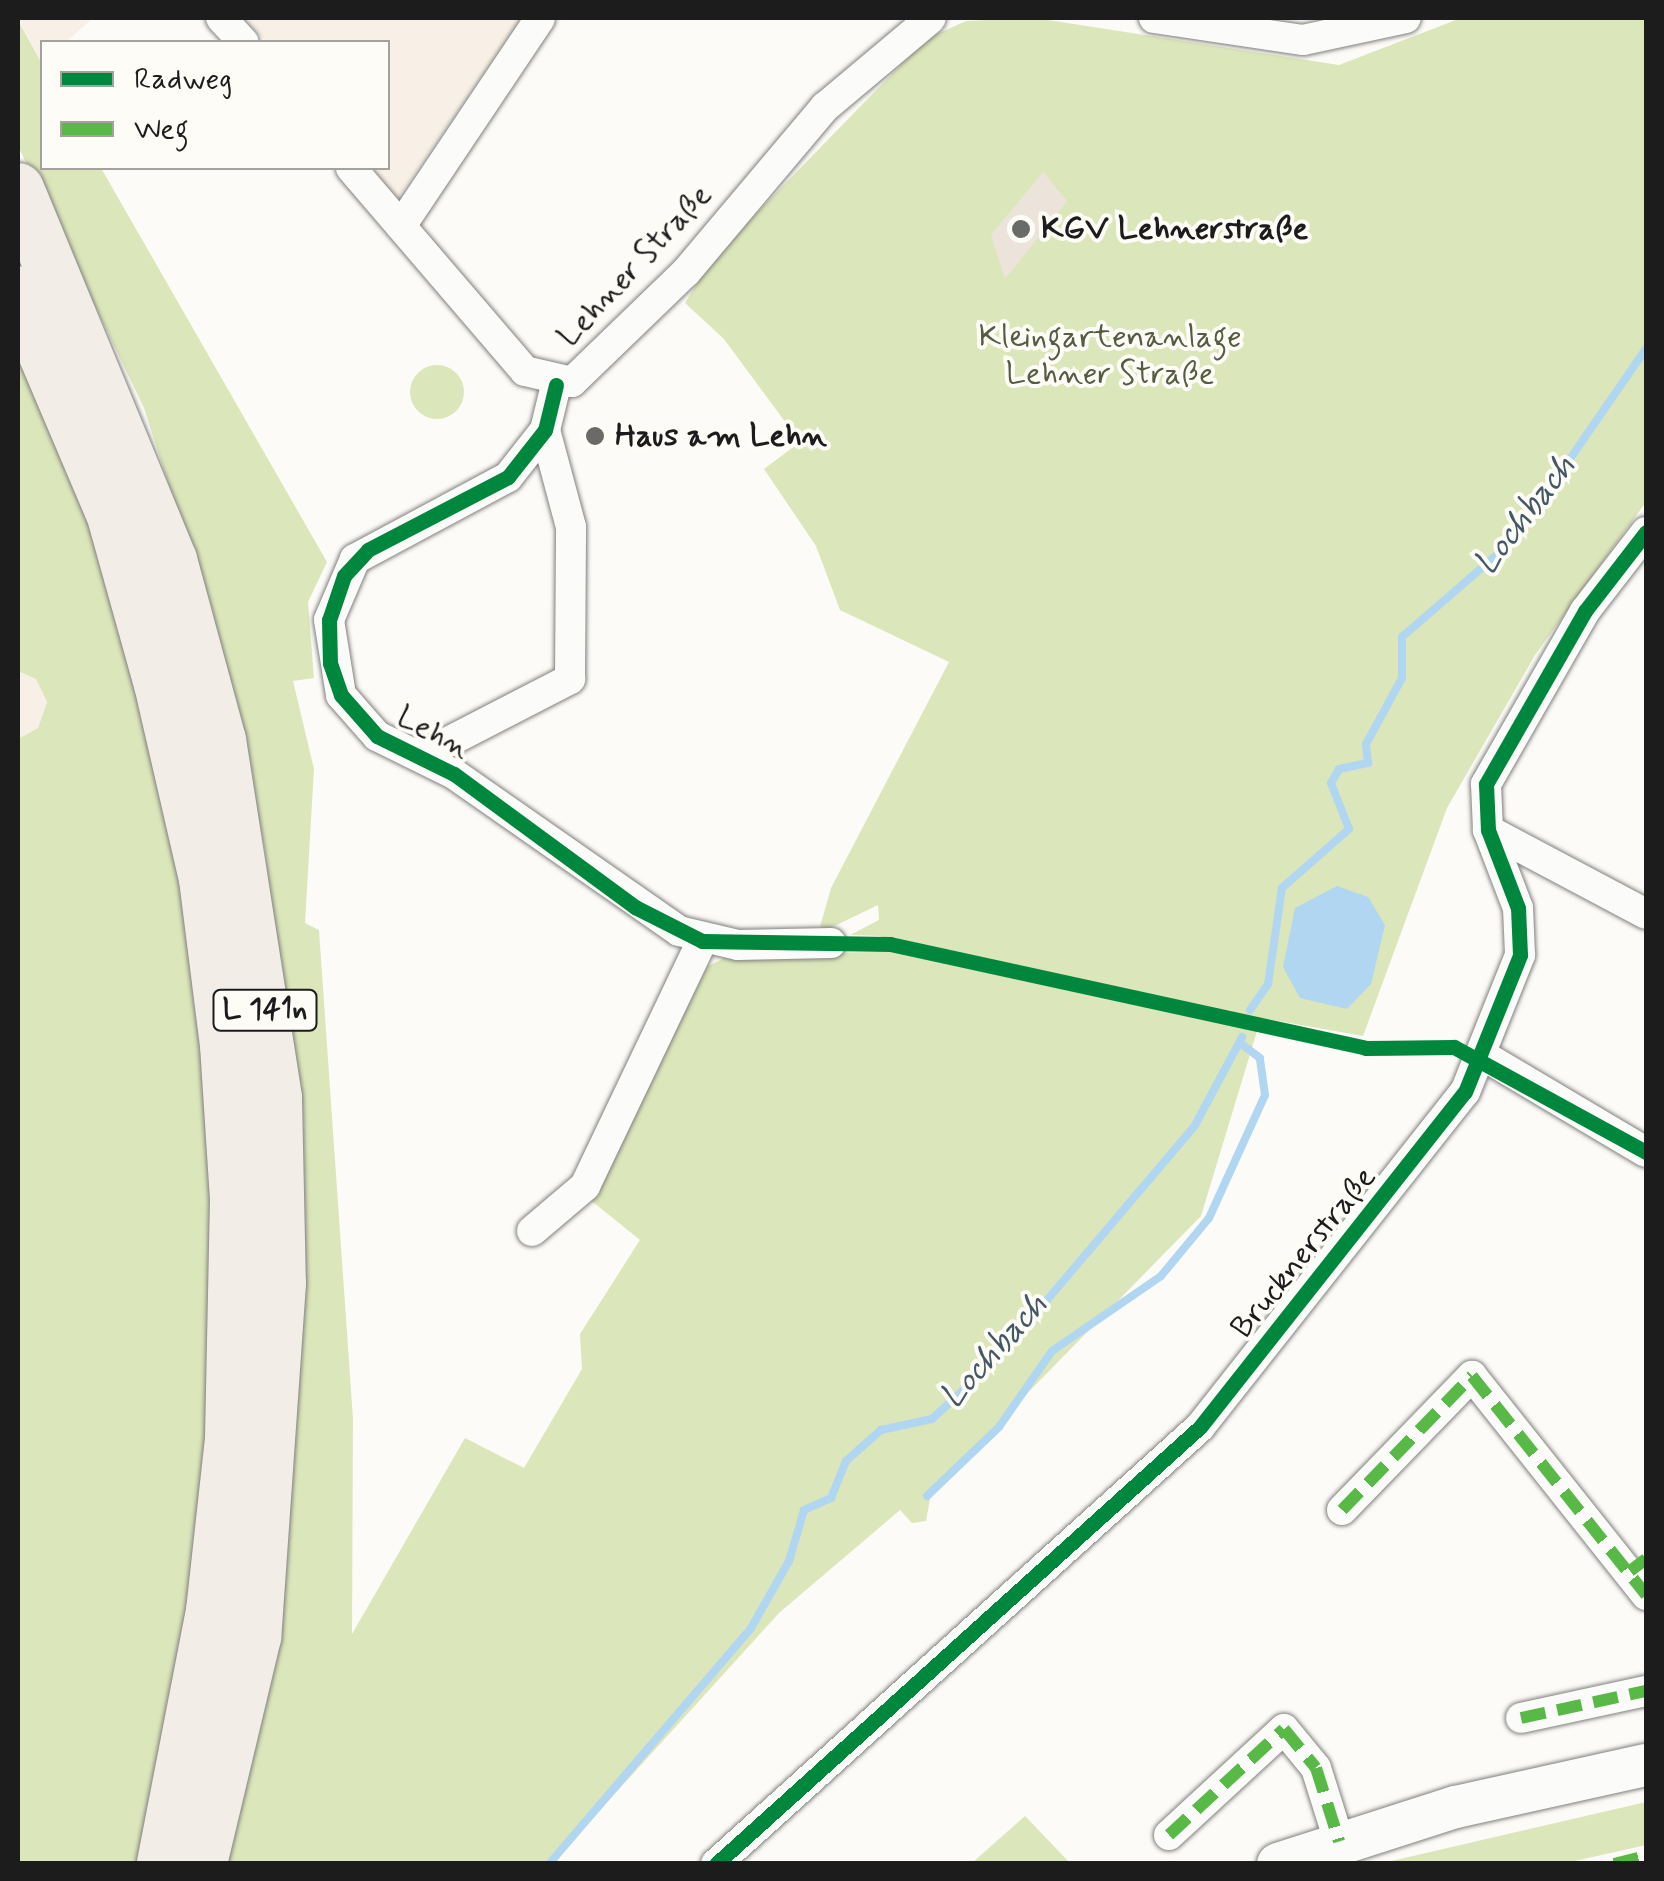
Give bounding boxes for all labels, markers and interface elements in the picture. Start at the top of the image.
legend [40,40,390,170]
text: Radweg [134,60,232,99]
text: Weg [134,110,189,149]
street label: Lehner Straße [550,177,720,355]
place label: KGV Lehnerstraße [1041,210,1308,248]
marker: KGV Lehnerstraße [1010,218,1032,240]
park label: Kleingartenanlage Lehner Straße [978,319,1242,394]
place label: Haus am Lehn [615,417,815,455]
marker: Haus am Lehn [584,425,606,447]
water label: Lochbach [1465,447,1585,583]
street label: Lehn [390,698,476,768]
road number: L 141n [212,985,318,1035]
street label: Brucknerstraße [1223,1160,1385,1346]
water label: Lochbach [931,1285,1057,1417]

